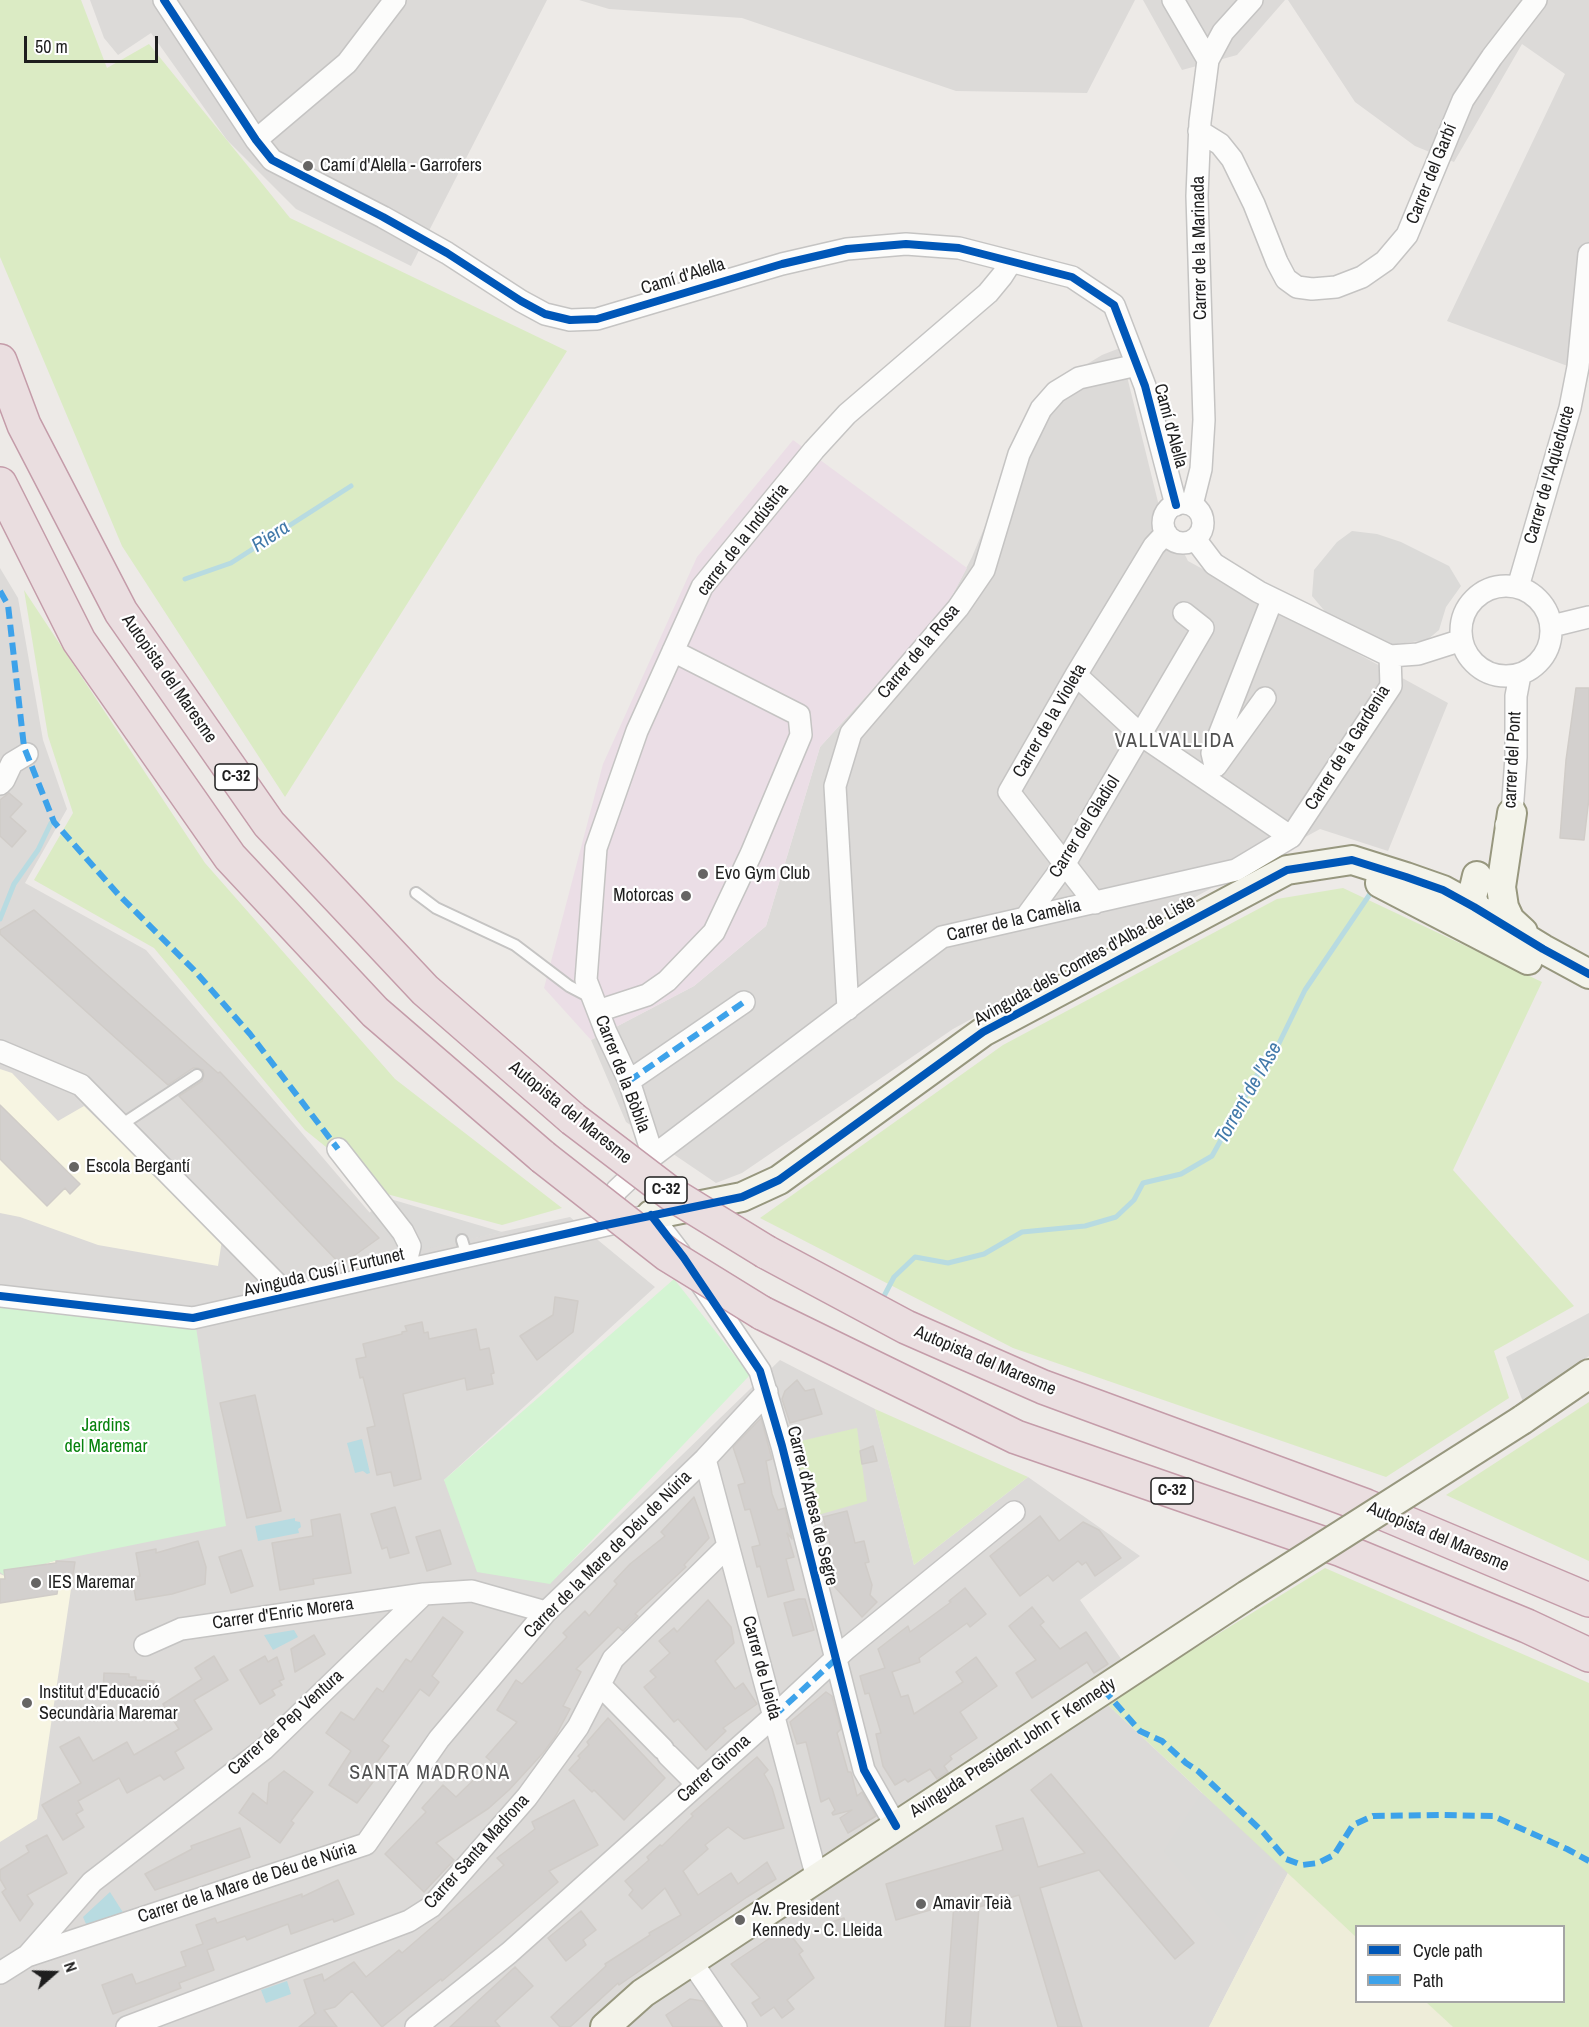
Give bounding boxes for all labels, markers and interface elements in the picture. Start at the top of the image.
scale bar [27,24,160,62]
text: 50 m [35,34,68,59]
street label: Carrer del Garbí [1402,121,1462,227]
place label: Camí d'Alella - Garrofers [320,155,482,177]
marker: Camí d'Alella - Garrofers [301,159,315,173]
street label: Carrer de la Marinada [1188,176,1212,320]
street label: Camí d'Alella [638,254,728,300]
street label: Camí d'Alella [1148,381,1192,471]
street label: Carrer de l'Aqüeducte [1520,403,1580,547]
street label: carrer de la Indústria [693,480,793,600]
water label: Riera [248,516,294,558]
street label: Carrer de la Rosa [873,600,965,704]
street label: Autopista del Maresme [117,611,221,747]
street label: Carrer de la Violeta [1009,660,1091,782]
street label: Carrer de la Gardenia [1301,681,1395,815]
street label: carrer del Pont [1500,711,1526,809]
district label: VALLVALLIDA [1115,730,1235,754]
road number: C-32 [215,764,257,790]
street label: Carrer del Gladiol [1045,772,1125,882]
place label: Evo Gym Club [715,863,810,885]
marker: Evo Gym Club [696,867,710,881]
place label: Motorcas [613,885,674,907]
marker: Motorcas [679,889,693,903]
street label: Avinguda dels Comtes d'Alba de Liste [971,891,1199,1031]
street label: Carrer de la Camèlia [945,895,1083,947]
street label: Carrer de la Bòbila [590,1012,654,1136]
water label: Torrent de l'Ase [1210,1038,1288,1148]
street label: Autopista del Maresme [504,1057,636,1169]
place label: Escola Bergantí [86,1156,190,1178]
marker: Escola Bergantí [67,1160,81,1174]
road number: C-32 [645,1177,687,1203]
street label: Avinguda Cusí i Furtunet [242,1244,406,1302]
street label: Autopista del Maresme [911,1321,1059,1401]
park label: Jardins del Maremar [65,1415,147,1458]
street label: Carrer d'Artesa de Segre [782,1424,842,1588]
street label: Carrer de la Mare de Déu de Núria [520,1467,696,1643]
road number: C-32 [1151,1478,1193,1504]
street label: Autopista del Maresme [1364,1497,1512,1577]
place label: IES Maremar [48,1572,135,1594]
marker: IES Maremar [29,1576,43,1590]
street label: Carrer d'Enric Morera [211,1593,355,1635]
street label: Carrer de Lleida [737,1614,785,1722]
street label: Carrer de Pep Ventura [224,1666,348,1780]
street label: Avinguda President John F Kennedy [906,1673,1120,1823]
place label: Institut d'Educació Secundària Maremar [39,1682,178,1724]
marker: Institut d'Educació Secundària Maremar [20,1696,34,1710]
street label: Carrer Girona [673,1731,755,1807]
district label: SANTA MADRONA [349,1762,511,1786]
street label: Carrer Santa Madrona [420,1790,534,1914]
street label: Carrer de la Mare de Déu de Núria [135,1837,359,1929]
place label: Amavir Teià [933,1893,1012,1915]
marker: Amavir Teià [914,1897,928,1911]
place label: Av. President Kennedy - C. Lleida [752,1899,882,1942]
marker: Av. President Kennedy - C. Lleida [733,1913,747,1927]
legend [1355,1925,1565,2003]
text: Cycle path [1413,1938,1483,1963]
north arrow [24,1943,84,2003]
text: N [59,1959,83,1975]
text: Path [1413,1968,1443,1993]

